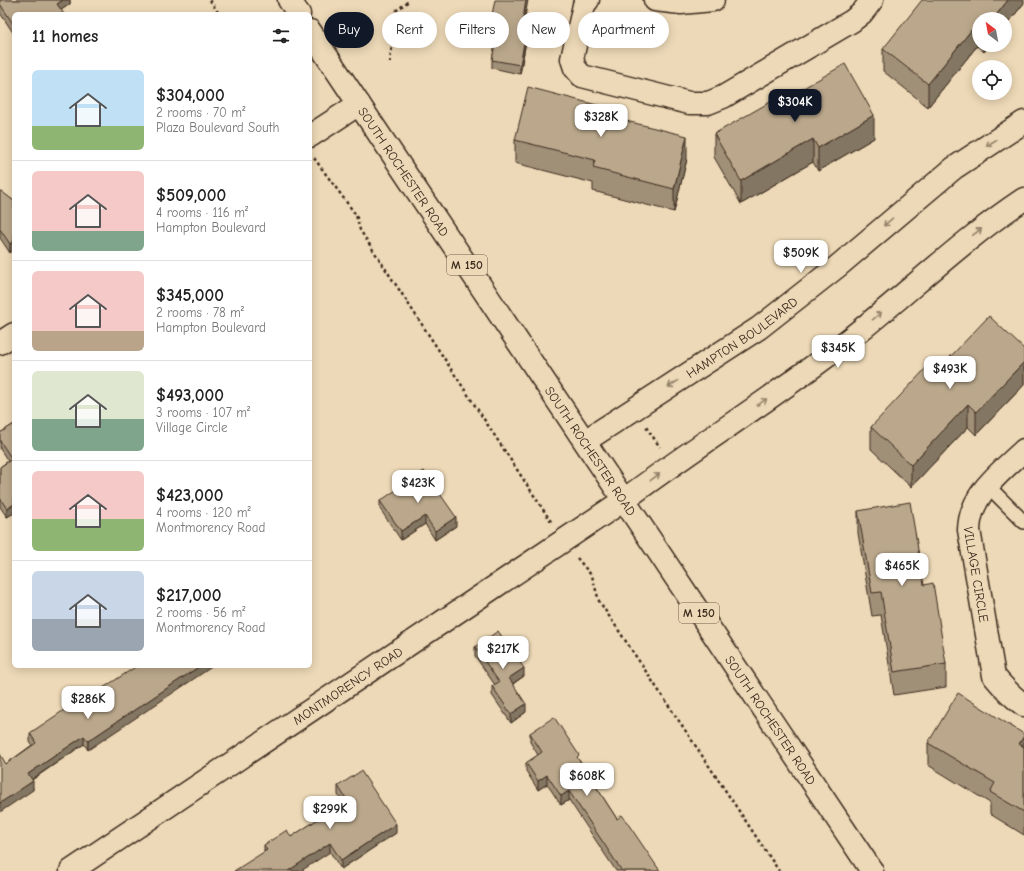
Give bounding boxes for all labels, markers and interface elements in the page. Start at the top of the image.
chip: Buy [324,12,374,48]
chip: Rent [382,12,437,48]
chip: Filters [445,12,509,48]
chip: New [517,12,570,48]
chip: Apartment [578,12,669,48]
north arrow [972,12,1012,52]
map controls [972,12,1012,100]
icon: filters [270,25,292,47]
text: 11 homes [32,27,98,46]
button: locate [972,60,1012,100]
icon: home [64,86,112,134]
text: $304,000 [156,86,225,105]
pin: $304K [767,89,823,123]
text: $304K [777,94,813,109]
street label: SOUTH ROCHESTER ROAD [355,104,452,239]
pin: $328K [573,104,629,138]
text: 2 rooms · 70 m² [156,105,245,120]
text: $328K [584,109,618,124]
text: Plaza Boulevard South [156,120,279,135]
one-way arrow [986,139,997,147]
text: $509,000 [156,186,226,205]
icon: home [64,187,112,235]
text: 4 rooms · 116 m² [156,205,248,220]
one-way arrow [883,218,894,227]
text: Hampton Boulevard [156,220,266,235]
one-way arrow [971,228,982,237]
pin: $509K [773,240,829,274]
text: $509K [783,245,819,260]
road number: M 150 [447,255,487,275]
text: $345,000 [156,286,224,305]
icon: home [64,287,112,335]
street label: HAMPTON BOULEVARD [684,294,801,381]
text: 2 rooms · 78 m² [156,305,244,320]
one-way arrow [872,312,883,320]
text: Hampton Boulevard [156,320,266,335]
pin: $345K [810,335,866,369]
text: $345K [821,340,855,355]
pin: $493K [922,356,978,390]
text: $493K [933,361,967,376]
one-way arrow [667,381,679,389]
street label: SOUTH ROCHESTER ROAD [542,384,639,518]
text: $493,000 [156,386,224,405]
icon: home [64,387,112,435]
one-way arrow [756,398,767,406]
text: 3 rooms · 107 m² [156,405,250,420]
text: Village Circle [156,420,227,435]
pin: $423K [390,470,446,504]
one-way arrow [650,472,661,481]
text: $423K [401,475,435,490]
text: $423,000 [156,486,223,505]
icon: home [64,487,112,535]
text: 4 rooms · 120 m² [156,505,251,520]
text: Montmorency Road [156,520,265,535]
street label: VILLAGE CIRCLE [961,526,992,624]
pin: $465K [874,553,930,587]
text: $465K [885,558,919,573]
text: $217,000 [156,586,221,605]
icon: home [64,587,112,635]
road number: M 150 [679,603,719,623]
text: 2 rooms · 56 m² [156,605,245,620]
text: Montmorency Road [156,620,265,635]
pin: $217K [475,636,531,670]
text: $217K [487,641,519,656]
street label: MONTMORENCY ROAD [290,644,406,728]
street label: SOUTH ROCHESTER ROAD [722,653,819,788]
pin: $286K [60,686,116,720]
text: $286K [70,691,106,706]
pin: $608K [559,763,615,797]
text: $608K [569,768,605,783]
pin: $299K [302,796,358,830]
text: $299K [312,801,348,816]

